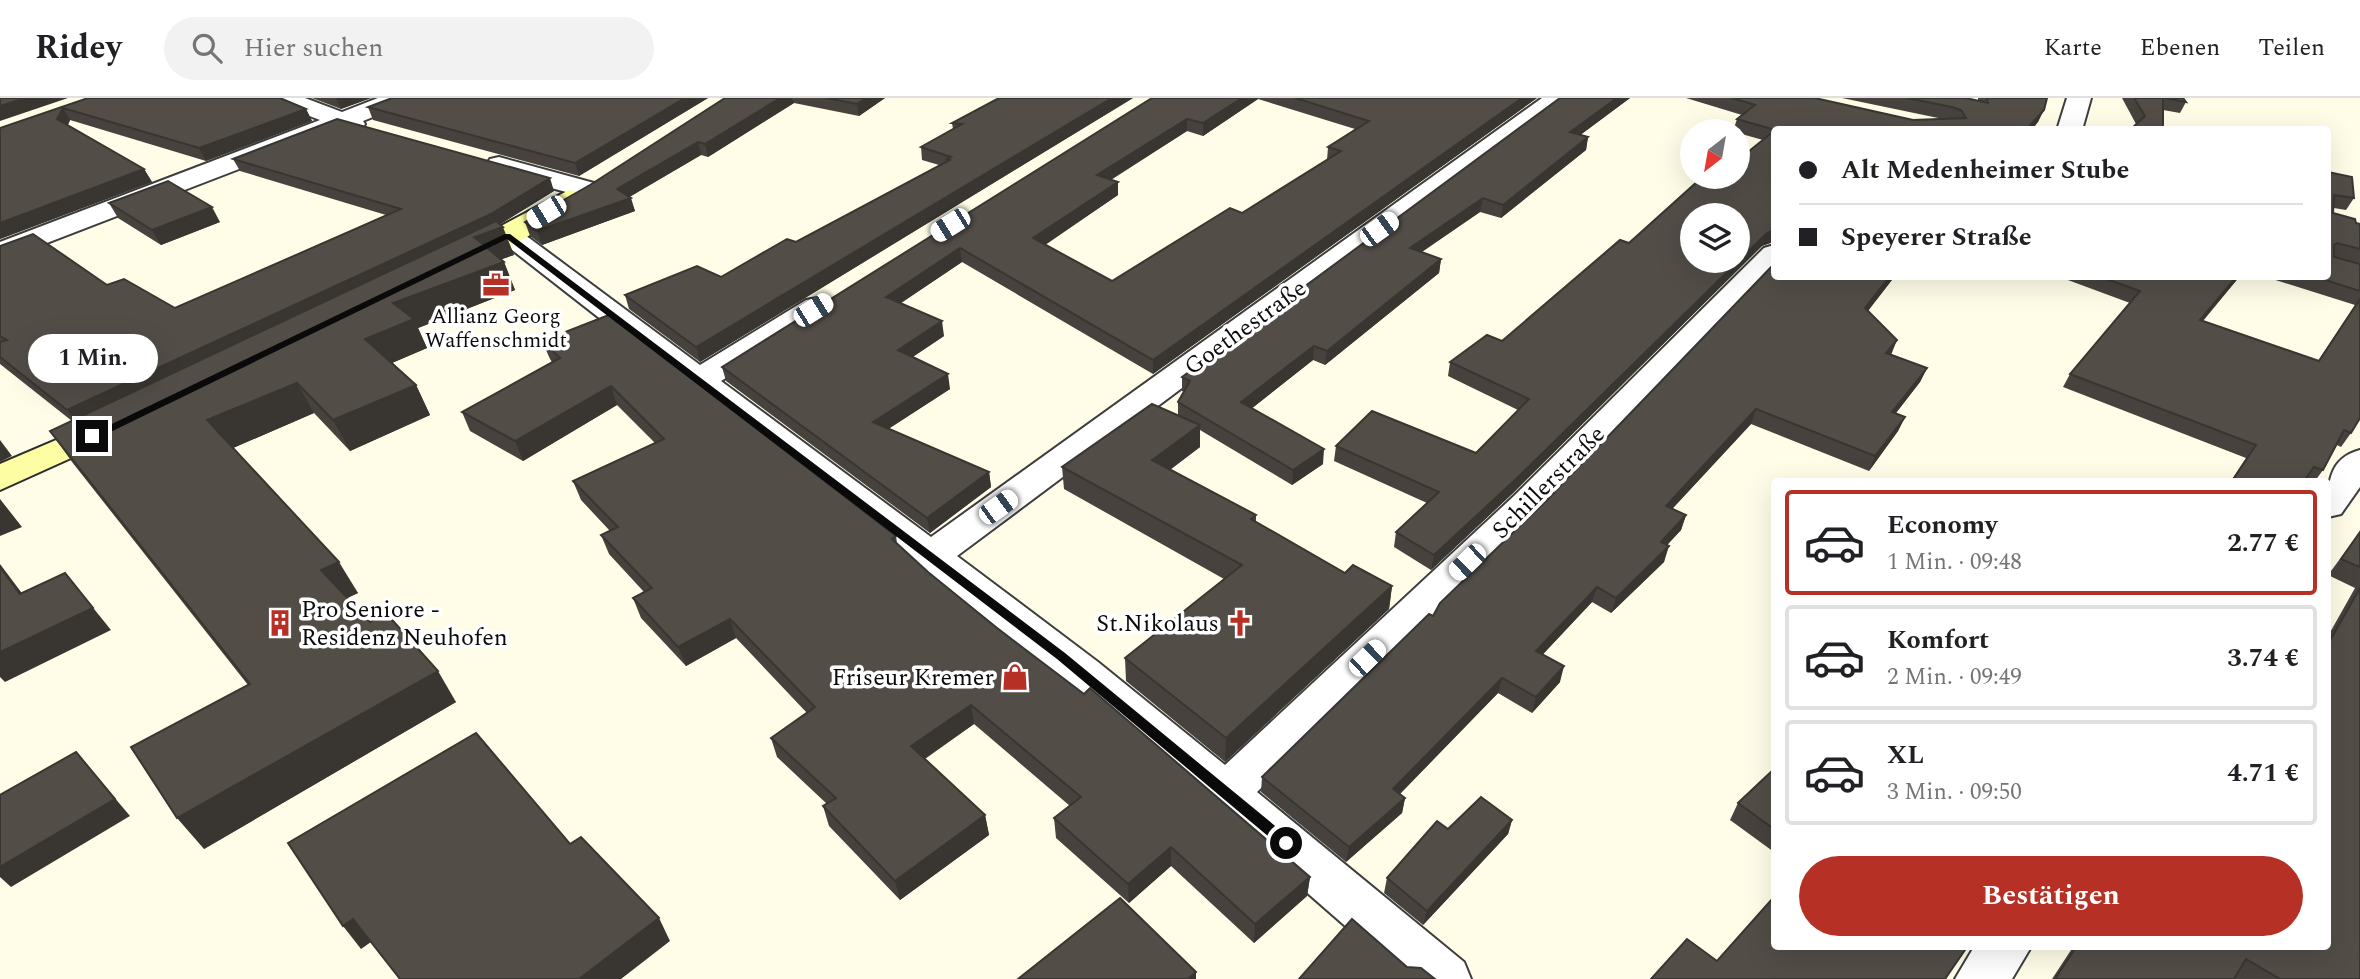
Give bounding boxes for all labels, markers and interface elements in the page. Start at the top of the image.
search box [164,17,654,80]
text: Ridey [35,23,122,73]
text: Hier suchen [244,28,383,68]
icon: search [188,29,226,67]
text: Karte [2044,30,2102,66]
text: Ebenen [2140,30,2220,66]
text: Teilen [2258,30,2325,66]
north arrow [1680,119,1750,189]
map controls [1680,119,1750,273]
text: Alt Medenheimer Stube [1841,150,2129,190]
car [523,192,570,232]
button: layers [1680,203,1750,273]
car [927,205,974,245]
car [1356,208,1403,250]
text: Speyerer Straße [1841,217,2032,257]
office icon: Allianz Georg Waffenschmidt [481,270,511,300]
street label: Goethestraße [1177,271,1314,385]
car [790,290,837,330]
place label: Allianz Georg Waffenschmidt [425,301,567,357]
callout: 1 Min. [27,334,157,384]
text: 1 Min. [58,341,128,376]
street label: Schillerstraße [1484,418,1614,548]
route end [76,420,108,452]
car [975,486,1022,528]
text: Economy [1887,505,1997,545]
icon: car [1803,511,1866,574]
text: 2.77 € [2227,523,2299,563]
car [1445,540,1490,584]
text: 1 Min. · 09:48 [1887,545,2022,580]
place label: Pro Seniore - Residenz Neuhofen [301,592,508,656]
place label: St.Nikolaus [1096,606,1219,642]
building icon: Pro Seniore - Residenz Neuhofen [265,608,295,638]
church icon: St.Nikolaus [1225,608,1255,638]
text: Komfort [1887,620,1989,660]
icon: car [1803,626,1866,689]
car [1345,636,1390,680]
text: 3.74 € [2227,638,2299,678]
place label: Friseur Kremer [832,660,994,696]
text: 2 Min. · 09:49 [1887,660,2022,695]
shop icon: Friseur Kremer [1000,662,1030,692]
text: XL [1887,735,1924,775]
icon: car [1803,741,1866,804]
text: 4.71 € [2227,753,2299,793]
text: 3 Min. · 09:50 [1887,775,2022,810]
route start [1270,827,1302,859]
button: Bestätigen [1799,856,2303,936]

